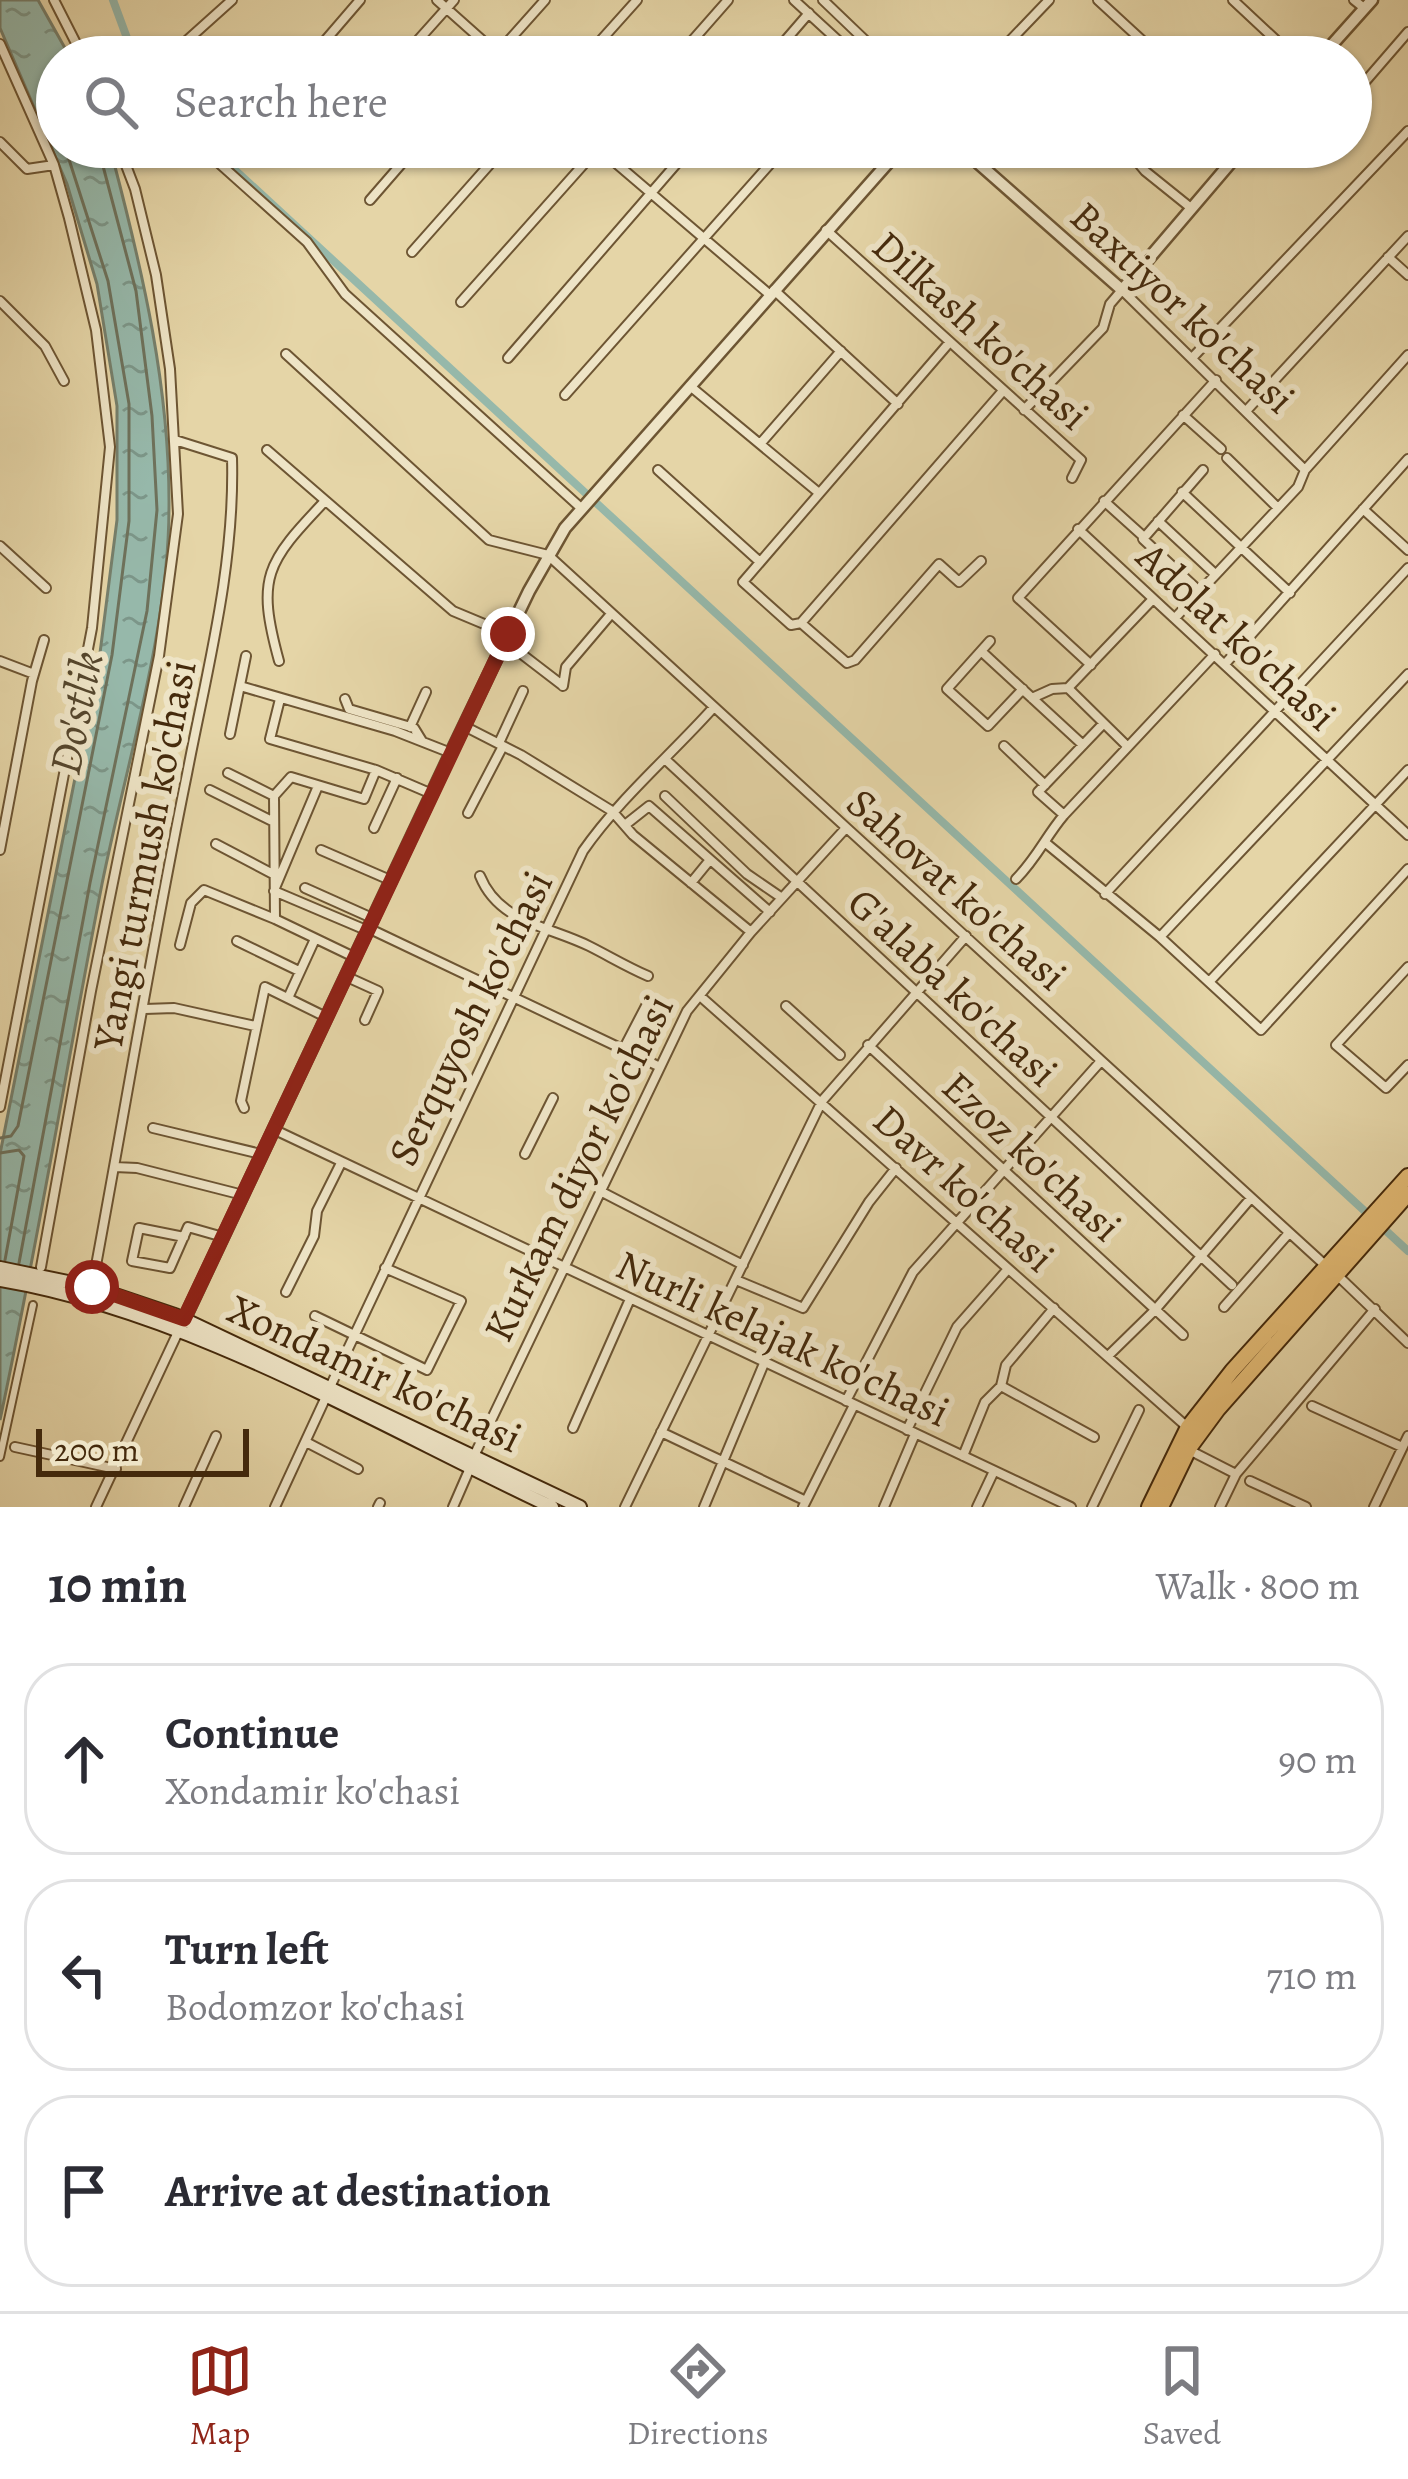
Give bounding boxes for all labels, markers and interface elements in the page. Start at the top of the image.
search box [36,36,1372,168]
icon: search [78,69,144,135]
text: Search here [174,71,388,133]
street label: Baxtiyor ko'chasi [1058,188,1308,426]
street label: Dilkash ko'chasi [860,217,1102,443]
street label: Adolat ko'chasi [1124,528,1349,743]
route end [481,607,535,661]
water label: Do'stlik [34,646,118,780]
street label: Yangi turmush ko'chasi [78,655,210,1056]
street label: Sahovat ko'chasi [835,775,1079,1003]
street label: Serquyosh ko'chasi [374,861,566,1175]
street label: G'alaba ko'chasi [835,875,1071,1099]
street label: Kurkam diyor ko'chasi [469,985,687,1351]
street label: Ezoz ko'chasi [930,1058,1134,1254]
street label: Davr ko'chasi [861,1091,1067,1285]
street label: Nurli kelajak ko'chasi [607,1236,959,1440]
route start [65,1260,119,1314]
street label: Xondamir ko'chasi [219,1280,531,1466]
scale bar [36,1423,249,1476]
text: 200 m [54,1427,139,1472]
text: 10 min [48,1550,187,1620]
text: Walk · 800 m [1156,1559,1360,1612]
text: Continue [165,1702,339,1764]
icon: ahead [51,1726,117,1792]
text: 90 m [1278,1733,1357,1786]
text: Xondamir ko'chasi [165,1764,460,1817]
text: Turn left [165,1918,329,1980]
icon: left [51,1942,117,2008]
text: 710 m [1266,1949,1357,2002]
text: Bodomzor ko'chasi [165,1980,465,2033]
icon: arrive [51,2158,117,2224]
text: Arrive at destination [165,2160,551,2222]
tab: Map [187,2338,253,2455]
tab: Directions [627,2338,769,2455]
tab: Saved [1143,2338,1221,2455]

